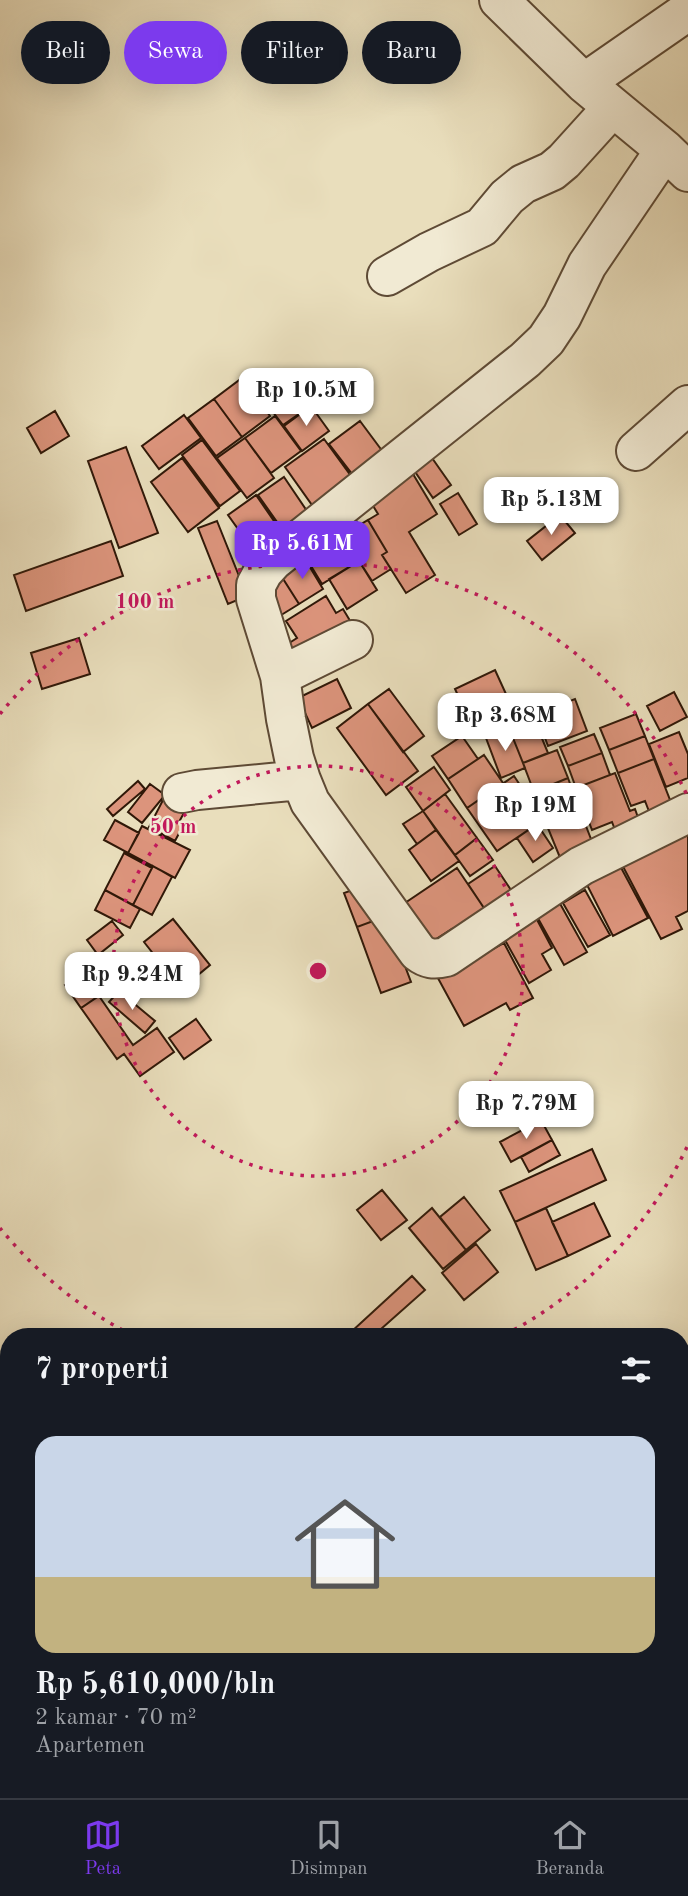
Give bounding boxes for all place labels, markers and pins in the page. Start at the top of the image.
pin: Rp 10.5M [234,368,378,428]
pin: Rp 5.13M [479,477,623,537]
pin: Rp 5.61M [230,522,374,581]
pin: Rp 3.68M [433,694,577,753]
pin: Rp 19M [478,784,592,843]
pin: Rp 9.24M [60,953,204,1012]
centre of rings [306,959,330,983]
pin: Rp 7.79M [454,1082,598,1141]

